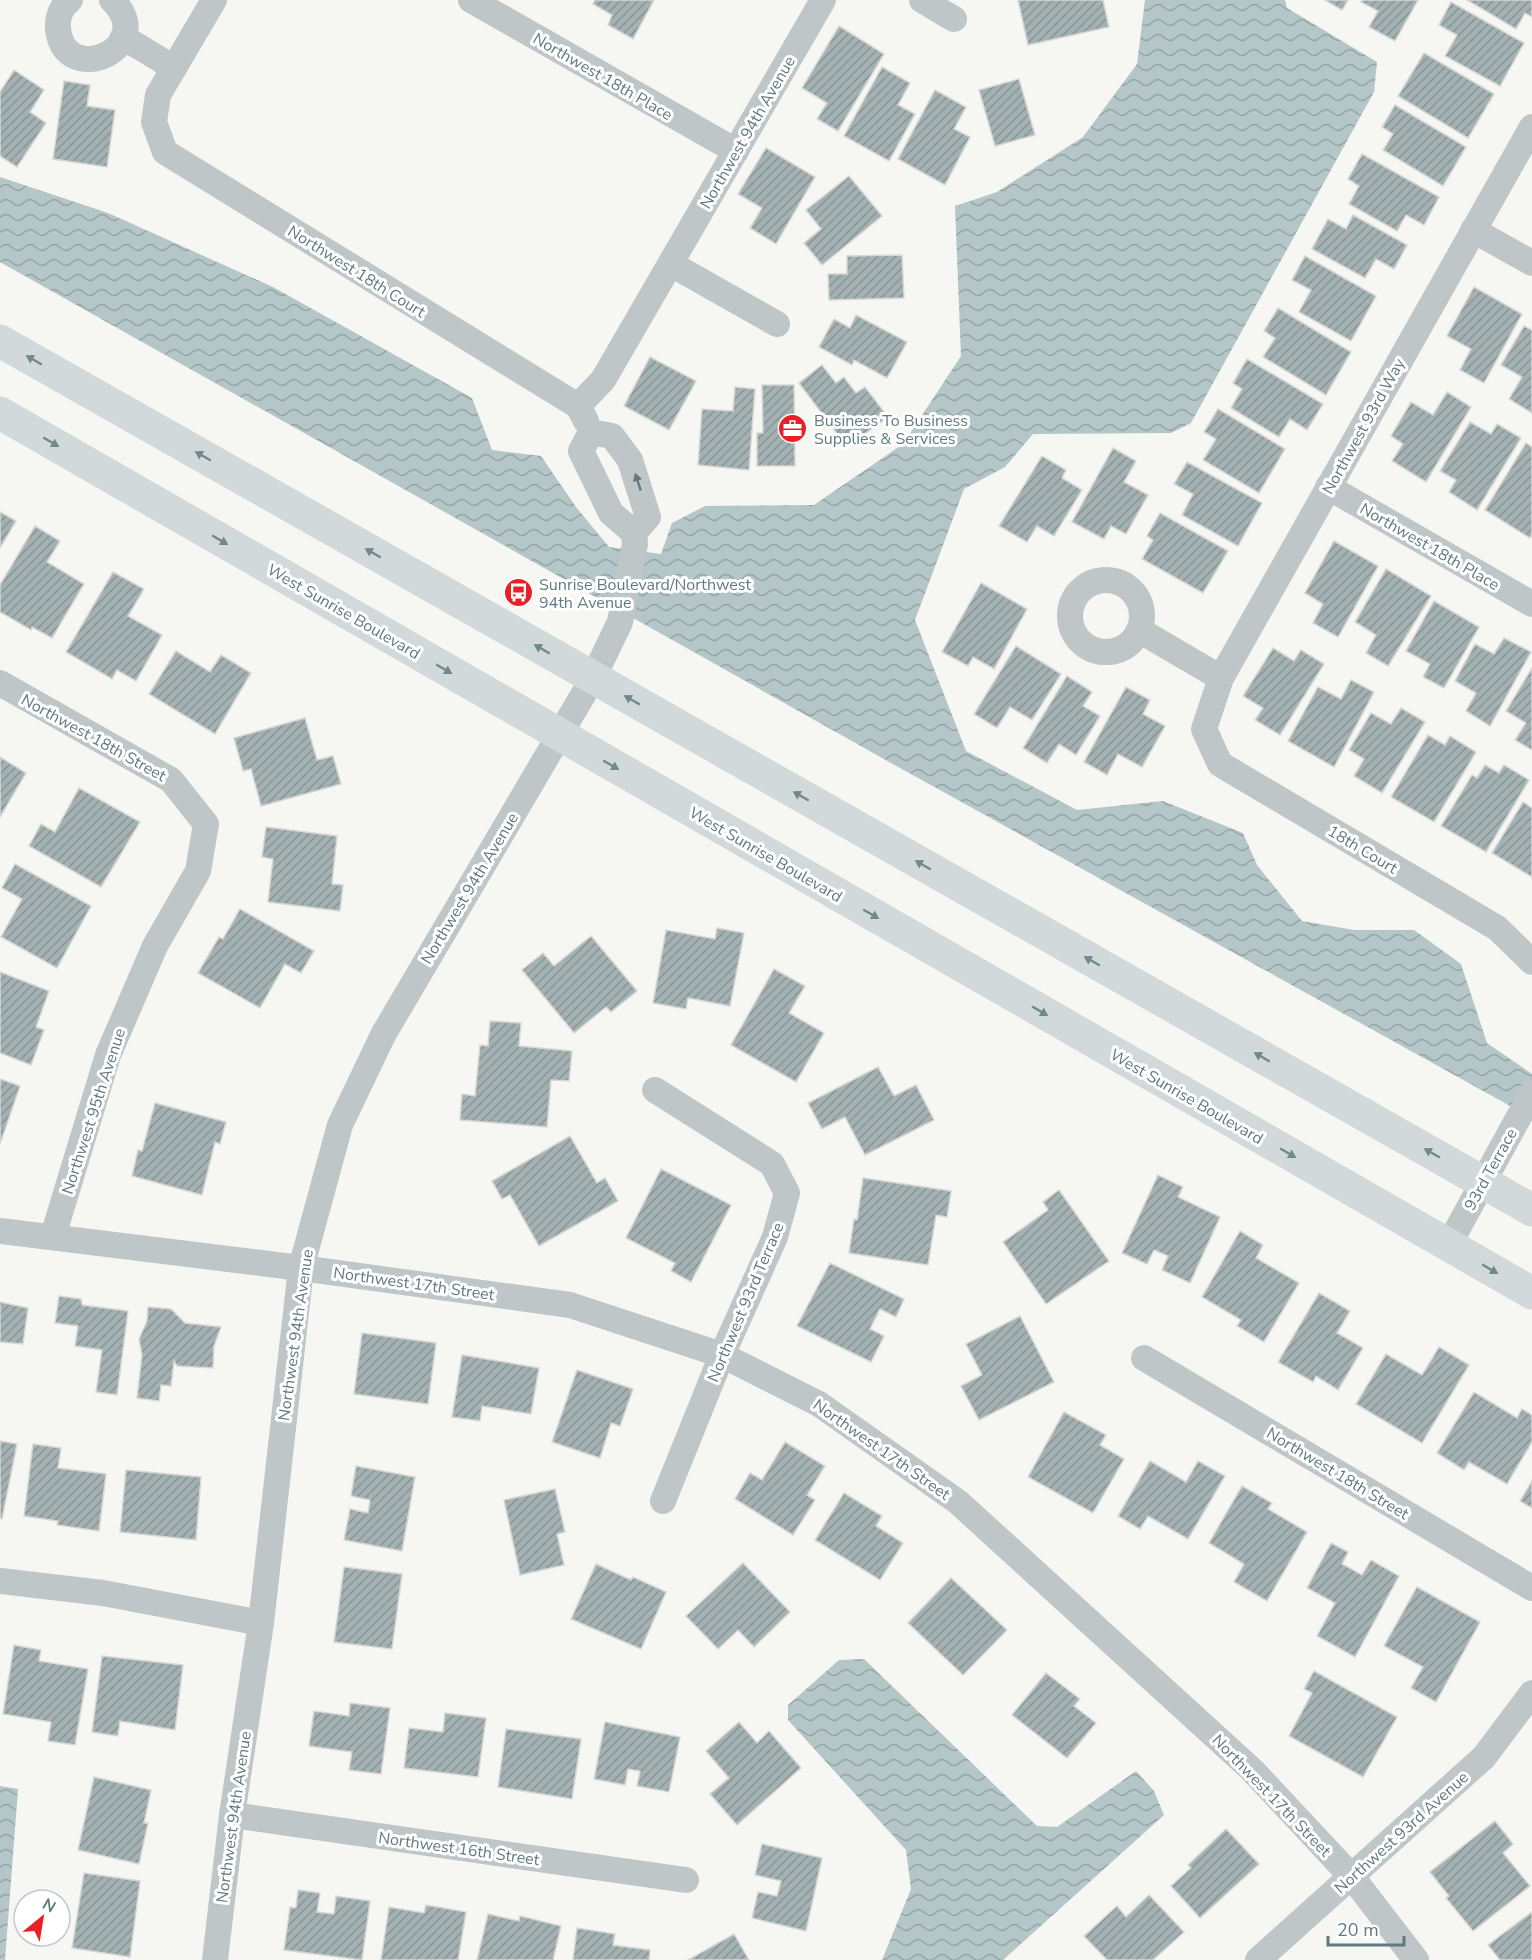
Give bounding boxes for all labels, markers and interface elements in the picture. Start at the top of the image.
street label: Northwest 18th Place [529,28,676,126]
street label: Northwest 94th Avenue [695,52,801,213]
street label: Northwest 18th Court [283,221,430,323]
street label: Northwest 93rd Way [1317,354,1411,498]
one-way arrow [25,355,42,365]
place label: Business To Business Supplies & Services [814,410,968,450]
office icon: Business To Business Supplies & Services [777,413,809,445]
one-way arrow [43,437,60,447]
one-way arrow [194,451,211,461]
one-way arrow [632,473,642,491]
street label: Northwest 18th Place [1356,498,1503,596]
one-way arrow [212,534,228,545]
one-way arrow [364,548,381,558]
street label: West Sunrise Boulevard [263,559,424,665]
place label: Sunrise Boulevard/Northwest 94th Avenue [539,574,751,614]
bus stop icon: Sunrise Boulevard/Northwest 94th Avenue [502,577,534,609]
one-way arrow [533,644,550,654]
one-way arrow [436,664,453,674]
street label: Northwest 18th Street [17,689,170,787]
one-way arrow [623,695,640,705]
one-way arrow [603,760,620,770]
one-way arrow [792,791,809,801]
street label: West Sunrise Boulevard [685,802,846,908]
street label: Northwest 94th Avenue [416,809,524,968]
street label: 18th Court [1323,820,1402,880]
one-way arrow [914,860,931,870]
one-way arrow [863,909,880,919]
one-way arrow [1083,956,1100,966]
one-way arrow [1032,1006,1049,1016]
street label: Northwest 95th Avenue [57,1026,131,1197]
street label: West Sunrise Boulevard [1106,1044,1267,1150]
one-way arrow [1253,1052,1270,1062]
street label: 93rd Terrace [1459,1124,1523,1215]
one-way arrow [1280,1148,1296,1159]
one-way arrow [1423,1148,1440,1158]
street label: Northwest 93rd Terrace [702,1219,790,1386]
street label: Northwest 94th Avenue [273,1248,319,1422]
street label: Northwest 17th Street [332,1262,496,1306]
one-way arrow [1482,1264,1498,1275]
street label: Northwest 17th Street [809,1394,955,1506]
street label: Northwest 18th Street [1262,1423,1413,1525]
street label: Northwest 94th Avenue [211,1730,257,1904]
street label: Northwest 17th Street [1207,1730,1336,1862]
street label: Northwest 93rd Avenue [1330,1767,1473,1899]
street label: Northwest 16th Street [377,1827,541,1871]
north arrow [12,1888,72,1948]
text: N [38,1893,60,1918]
scale bar [1328,1909,1404,1947]
text: 20 m [1337,1918,1379,1942]

